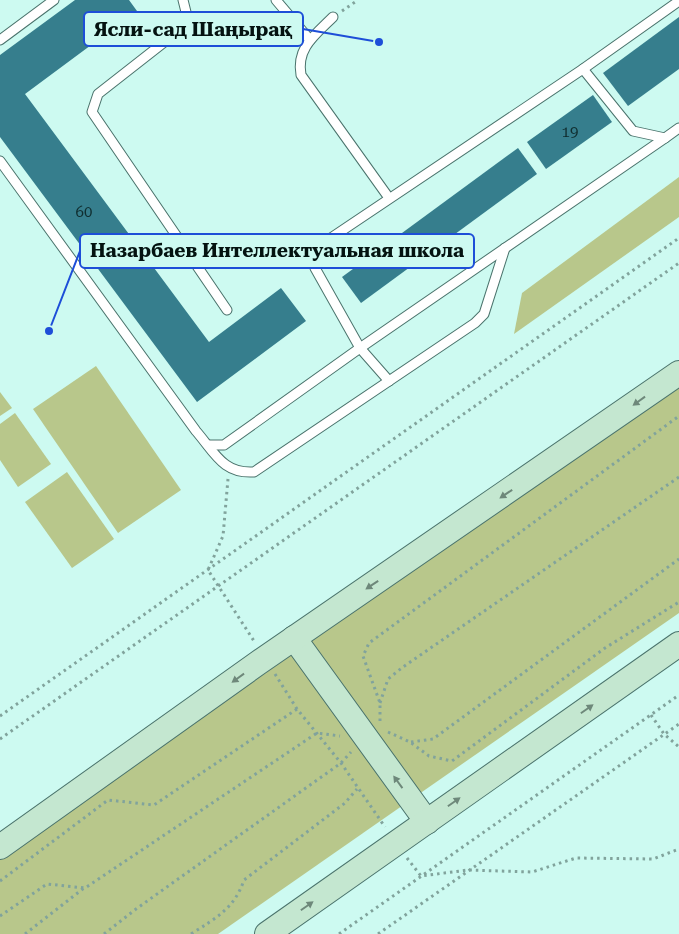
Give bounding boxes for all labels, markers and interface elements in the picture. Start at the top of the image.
callout: Ясли-сад Шаңырақ [84,12,303,46]
text: Ясли-сад Шаңырақ [94,18,292,41]
house number: 19 [562,123,578,141]
house number: 60 [76,203,92,221]
callout: Назарбаев Интеллектуальная школа [80,234,474,268]
text: Назарбаев Интеллектуальная школа [90,239,464,262]
one-way arrow [632,396,646,406]
one-way arrow [499,489,513,499]
one-way arrow [365,581,378,590]
one-way arrow [231,673,245,683]
one-way arrow [580,704,594,714]
one-way arrow [393,775,403,789]
one-way arrow [447,797,461,807]
one-way arrow [300,901,314,911]

